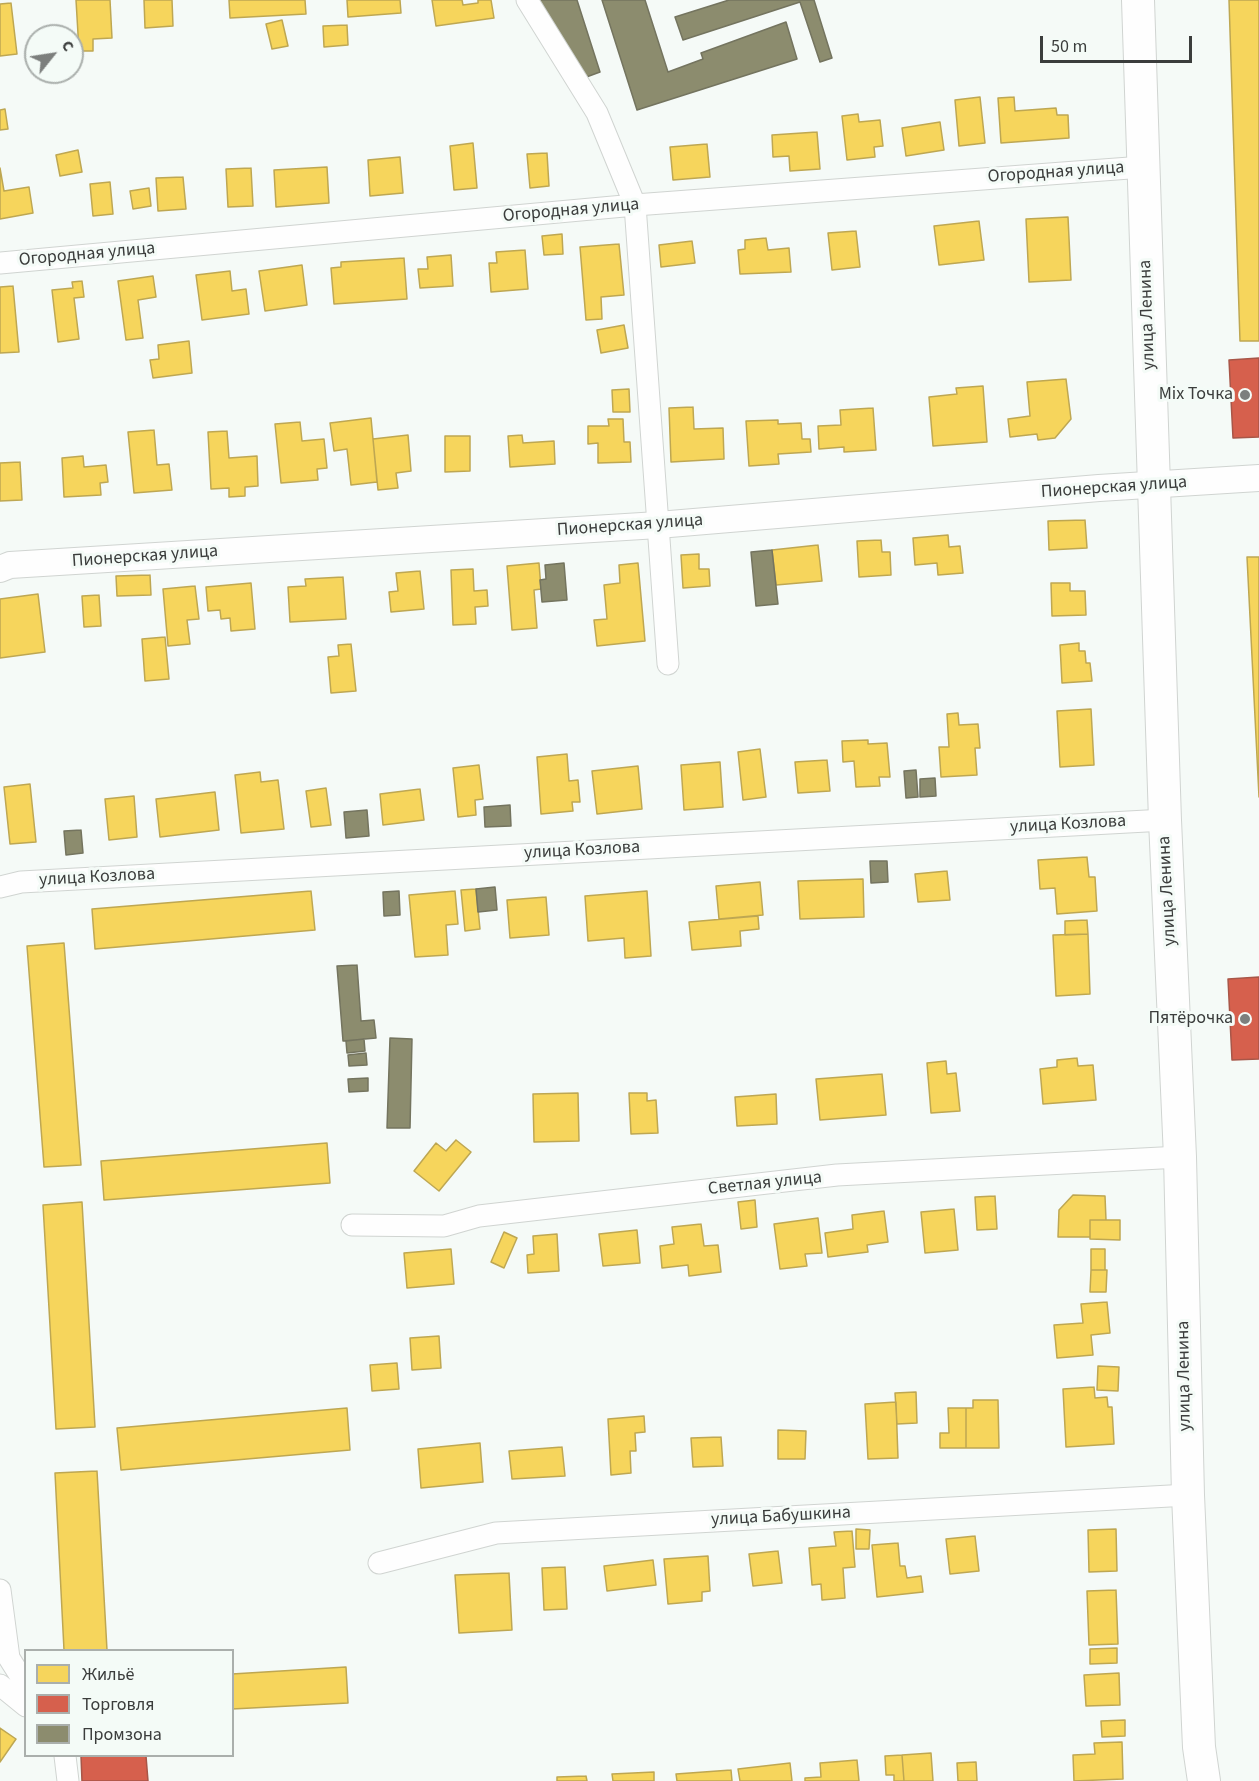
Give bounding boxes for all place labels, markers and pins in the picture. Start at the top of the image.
place label: Mix Точка [1159,384,1233,406]
marker: Mix Точка [1238,388,1252,402]
place label: Пятёрочка [1148,1008,1233,1030]
marker: Пятёрочка [1238,1012,1252,1026]

